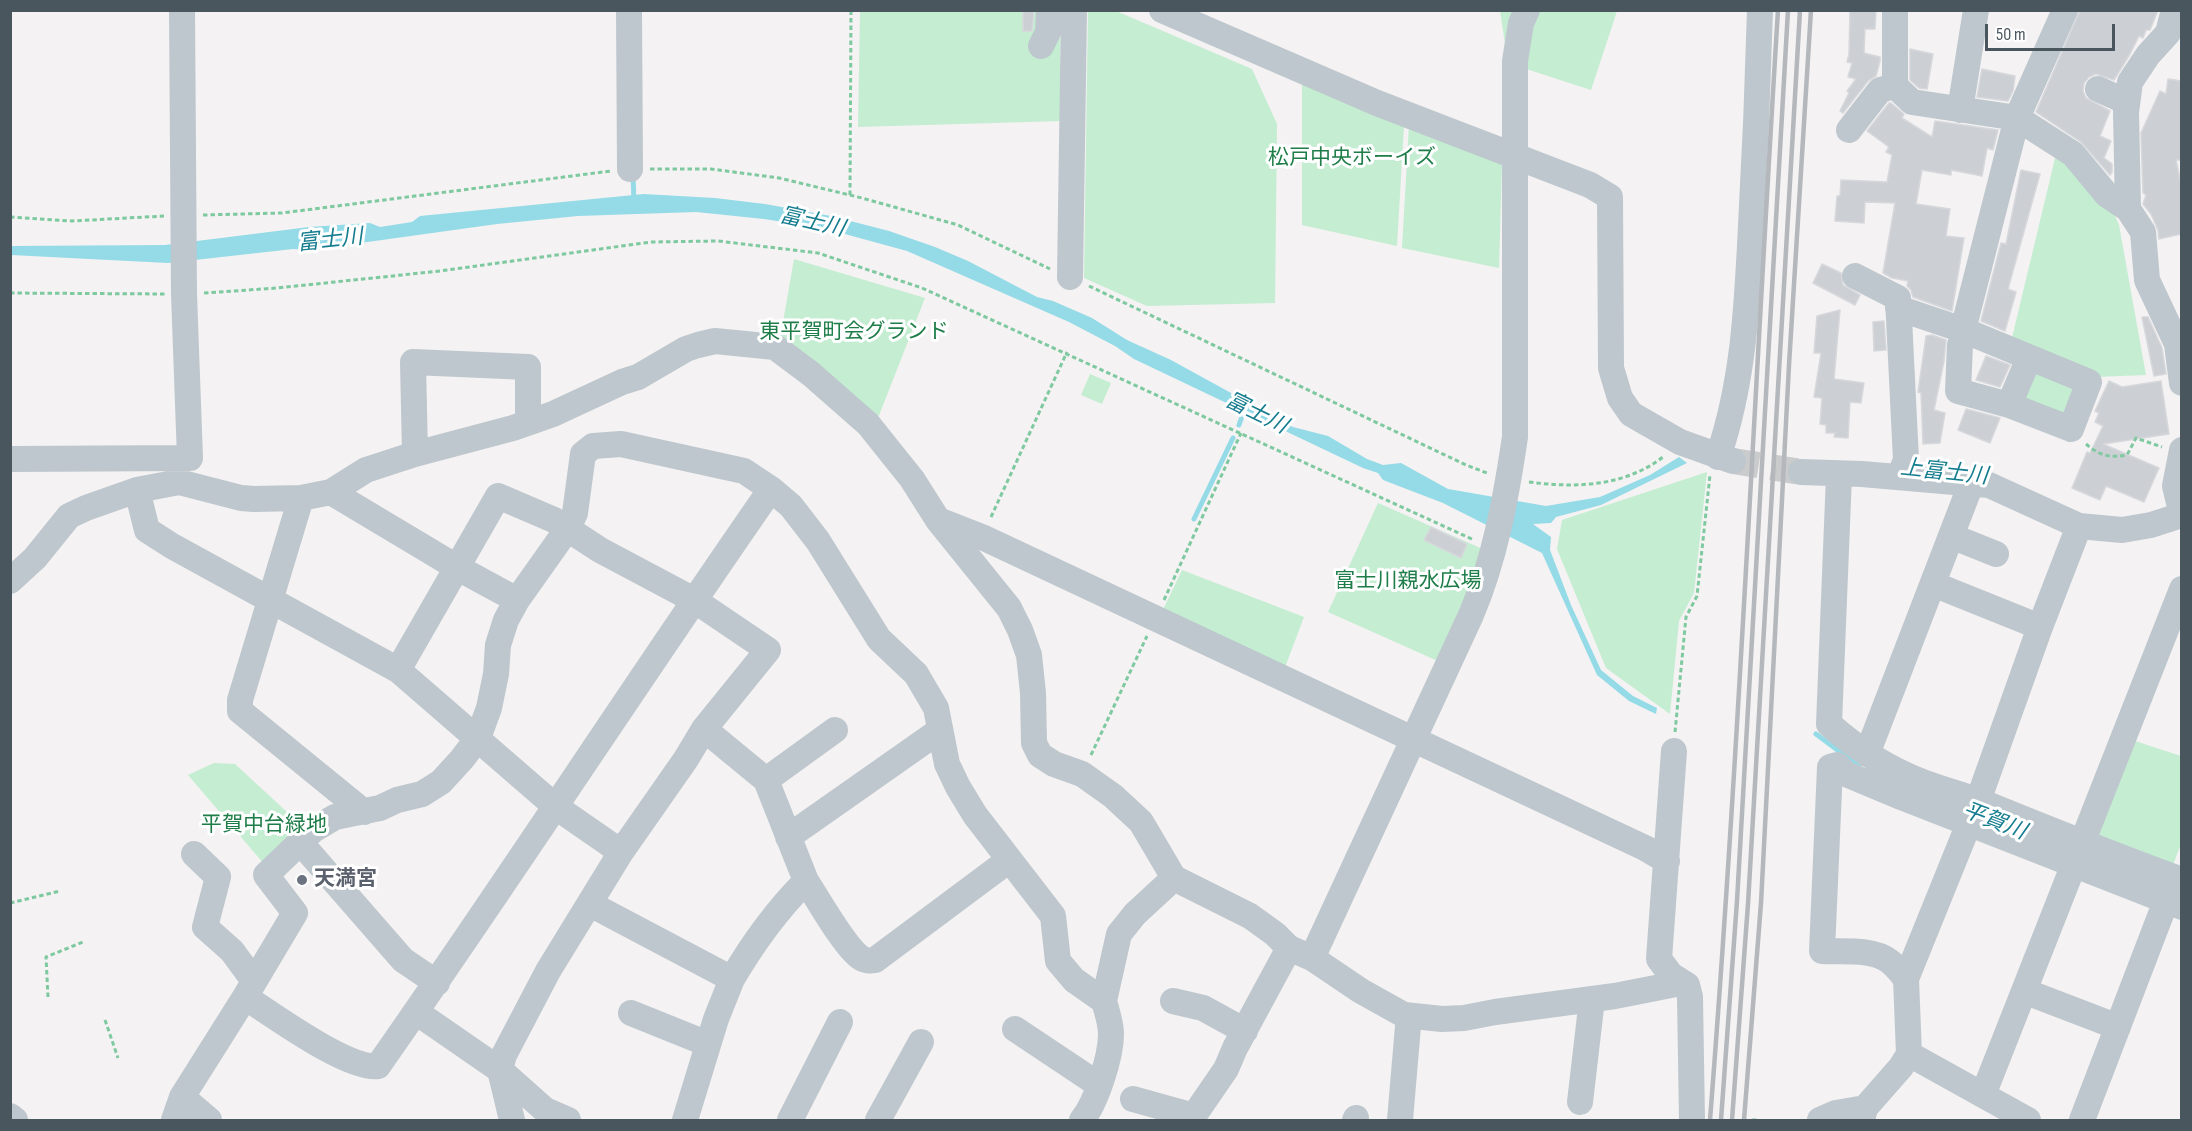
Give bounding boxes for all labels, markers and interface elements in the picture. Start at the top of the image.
scale bar [1988,12,2118,50]
text: 50 m [1996,24,2026,45]
park label: 松戸中央ボーイズ [1268,146,1436,172]
water label: 富士川 [777,203,847,243]
water label: 富士川 [296,224,364,258]
park label: 東平賀町会グランド [760,320,948,346]
water label: 富士川 [1221,388,1291,440]
water label: 上富士川 [1899,455,1989,491]
park label: 富士川親水広場 [1335,569,1481,595]
water label: 平賀川 [1958,798,2030,846]
park label: 平賀中台緑地 [201,813,327,839]
place label: 天満宮 [314,867,377,893]
marker: 天満宮 [295,873,309,887]

